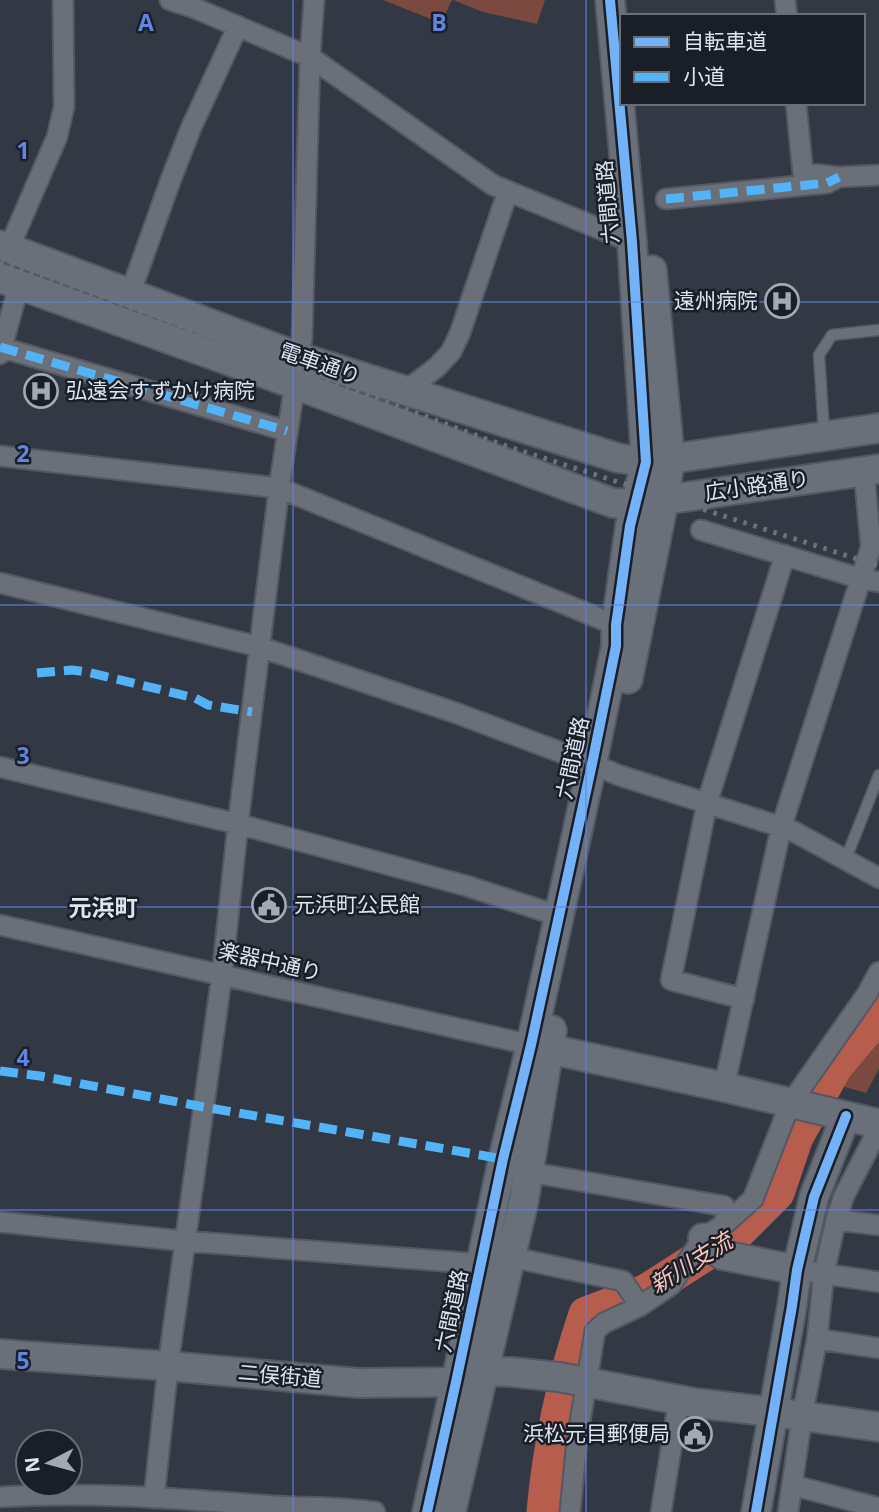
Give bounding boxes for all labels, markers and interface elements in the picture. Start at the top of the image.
text: A [138,6,154,38]
text: B [431,6,447,38]
legend [620,14,865,105]
text: 自転車道 [683,27,767,55]
text: 小道 [683,62,725,90]
text: 1 [16,134,30,166]
street label: 六間道路 [589,159,625,245]
hospital icon: 遠州病院 [763,282,801,320]
place label: 遠州病院 [674,286,758,314]
street label: 電車通り [276,336,365,390]
hospital icon: 弘遠会すずかけ病院 [22,372,60,410]
place label: 弘遠会すずかけ病院 [66,376,255,404]
text: 2 [16,437,30,469]
street label: 広小路通り [703,464,811,506]
street label: 六間道路 [550,714,594,802]
text: 3 [16,739,30,771]
public building icon: 元浜町公民館 [250,886,288,924]
place label: 元浜町公民館 [294,890,420,918]
district label: 元浜町 [69,891,138,923]
street label: 楽器中通り [216,936,325,986]
text: 4 [16,1041,30,1073]
water label: 新川支流 [643,1223,741,1300]
street label: 六間道路 [429,1267,473,1355]
text: 5 [16,1344,30,1376]
street label: 二俣街道 [237,1357,323,1393]
public building icon: 浜松元目郵便局 [676,1415,714,1453]
place label: 浜松元目郵便局 [523,1419,670,1447]
north arrow [14,1428,84,1498]
text: N [18,1456,46,1474]

